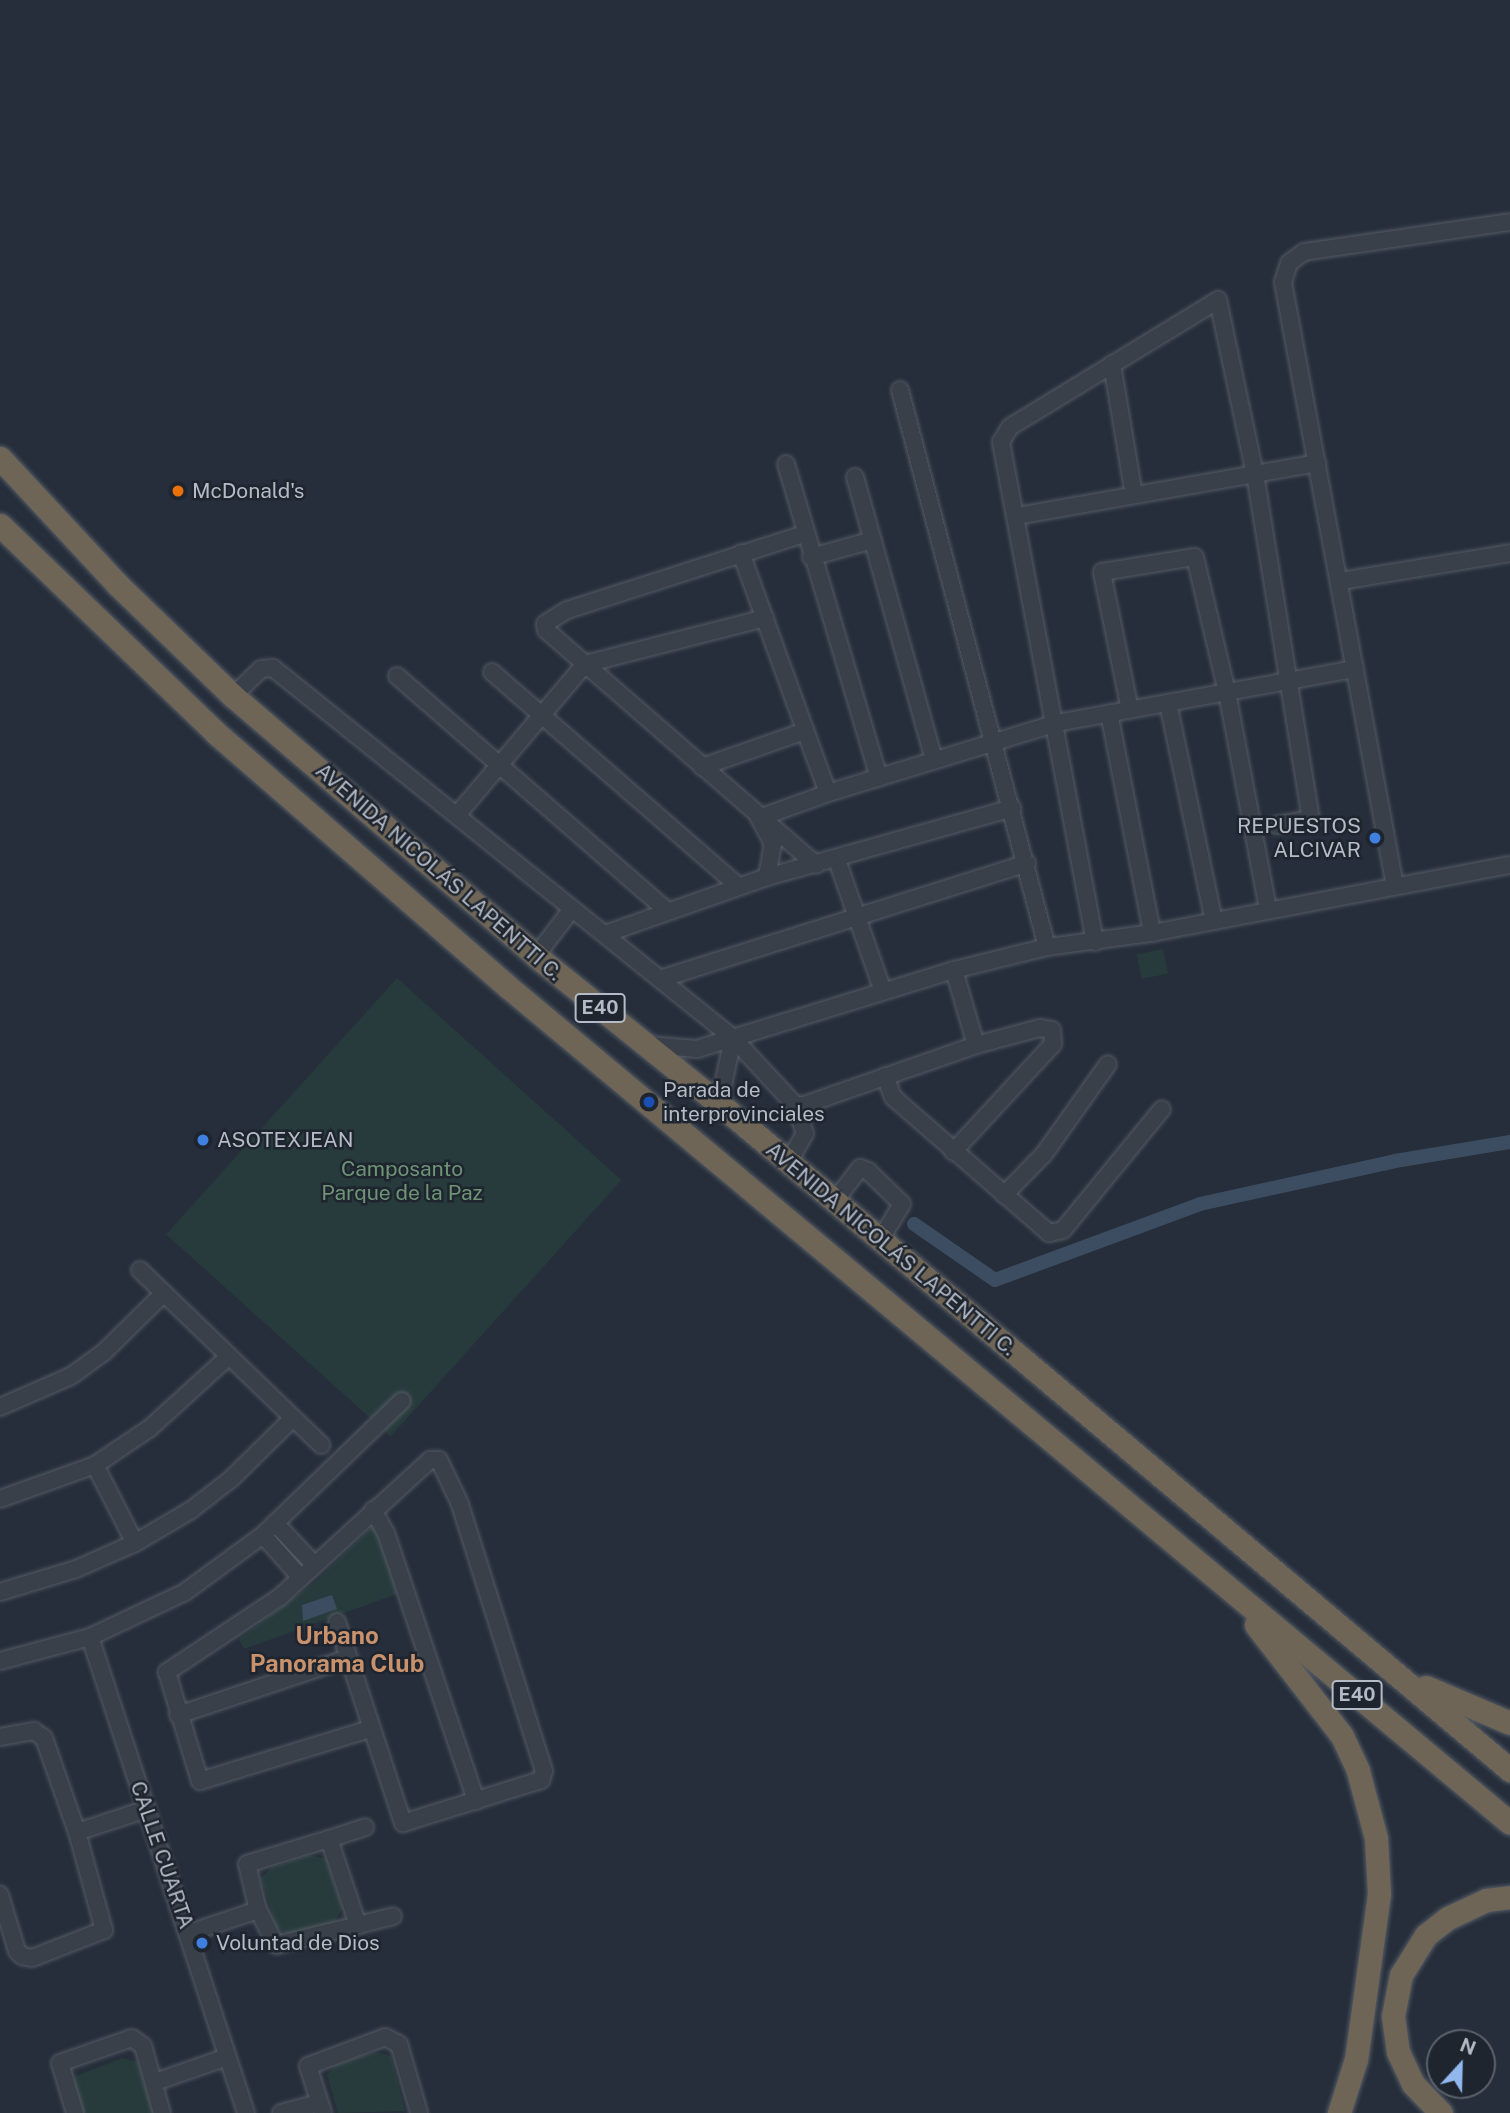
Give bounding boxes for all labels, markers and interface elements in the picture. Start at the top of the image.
place label: McDonald's [192,478,304,504]
marker: McDonald's [170,483,186,499]
street label: AVENIDA NICOLÁS LAPENTTI C. [310,758,568,986]
place label: REPUESTOS ALCIVAR [1237,813,1361,863]
marker: REPUESTOS ALCIVAR [1367,830,1383,846]
road number: E40 [574,992,626,1024]
place label: Parada de interprovinciales [663,1077,825,1127]
marker: Parada de interprovinciales [641,1094,657,1110]
place label: ASOTEXJEAN [217,1127,354,1153]
marker: ASOTEXJEAN [195,1132,211,1148]
street label: AVENIDA NICOLÁS LAPENTTI C. [761,1137,1021,1361]
park label: Camposanto Parque de la Paz [321,1156,483,1206]
district label: Urbano Panorama Club [250,1622,424,1678]
road number: E40 [1331,1680,1383,1710]
street label: CALLE CUARTA [125,1778,199,1932]
place label: Voluntad de Dios [216,1930,380,1956]
marker: Voluntad de Dios [194,1935,210,1951]
north arrow [1426,2029,1496,2099]
text: N [1457,2033,1479,2059]

